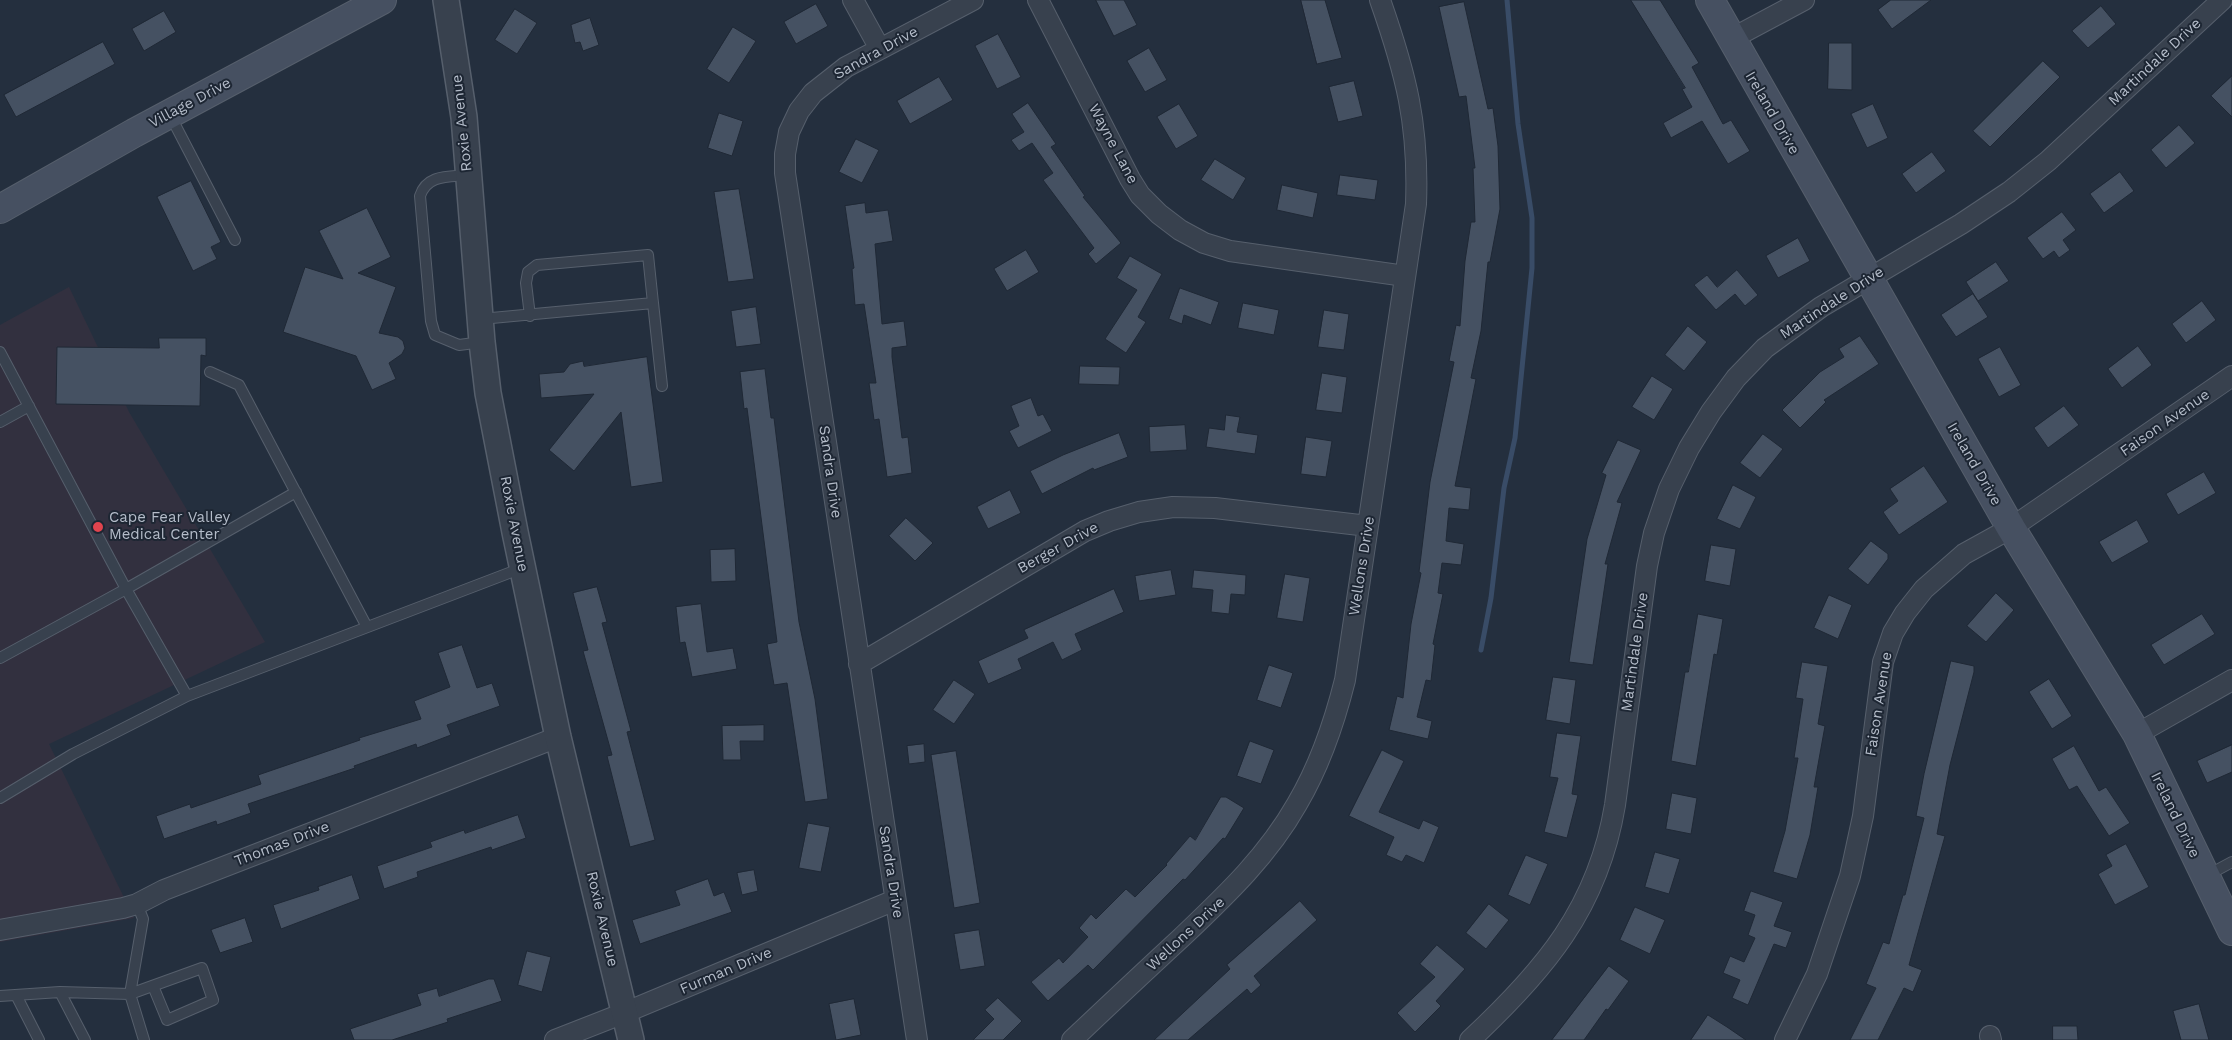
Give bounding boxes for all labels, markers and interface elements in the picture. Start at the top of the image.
street label: Martindale Drive [2105,14,2205,110]
street label: Sandra Drive [831,22,921,84]
street label: Ireland Drive [1741,68,1803,158]
street label: Village Drive [146,74,234,132]
street label: Roxie Avenue [448,74,476,172]
street label: Wayne Lane [1084,101,1142,187]
street label: Martindale Drive [1777,263,1887,343]
street label: Faison Avenue [2117,385,2213,461]
street label: Ireland Drive [1943,419,2005,509]
street label: Sandra Drive [815,424,845,520]
street label: Roxie Avenue [496,475,532,573]
place label: Cape Fear Valley Medical Center [109,509,230,544]
street label: Wellons Drive [1345,515,1379,617]
street label: Berger Drive [1015,518,1101,578]
marker: Cape Fear Valley Medical Center [91,520,105,534]
street label: Martindale Drive [1618,591,1652,713]
street label: Faison Avenue [1862,651,1896,757]
street label: Ireland Drive [2147,769,2203,861]
street label: Thomas Drive [232,818,332,870]
street label: Sandra Drive [875,824,907,920]
street label: Roxie Avenue [582,870,622,968]
street label: Wellons Drive [1143,893,1229,975]
street label: Furman Drive [677,943,775,999]

